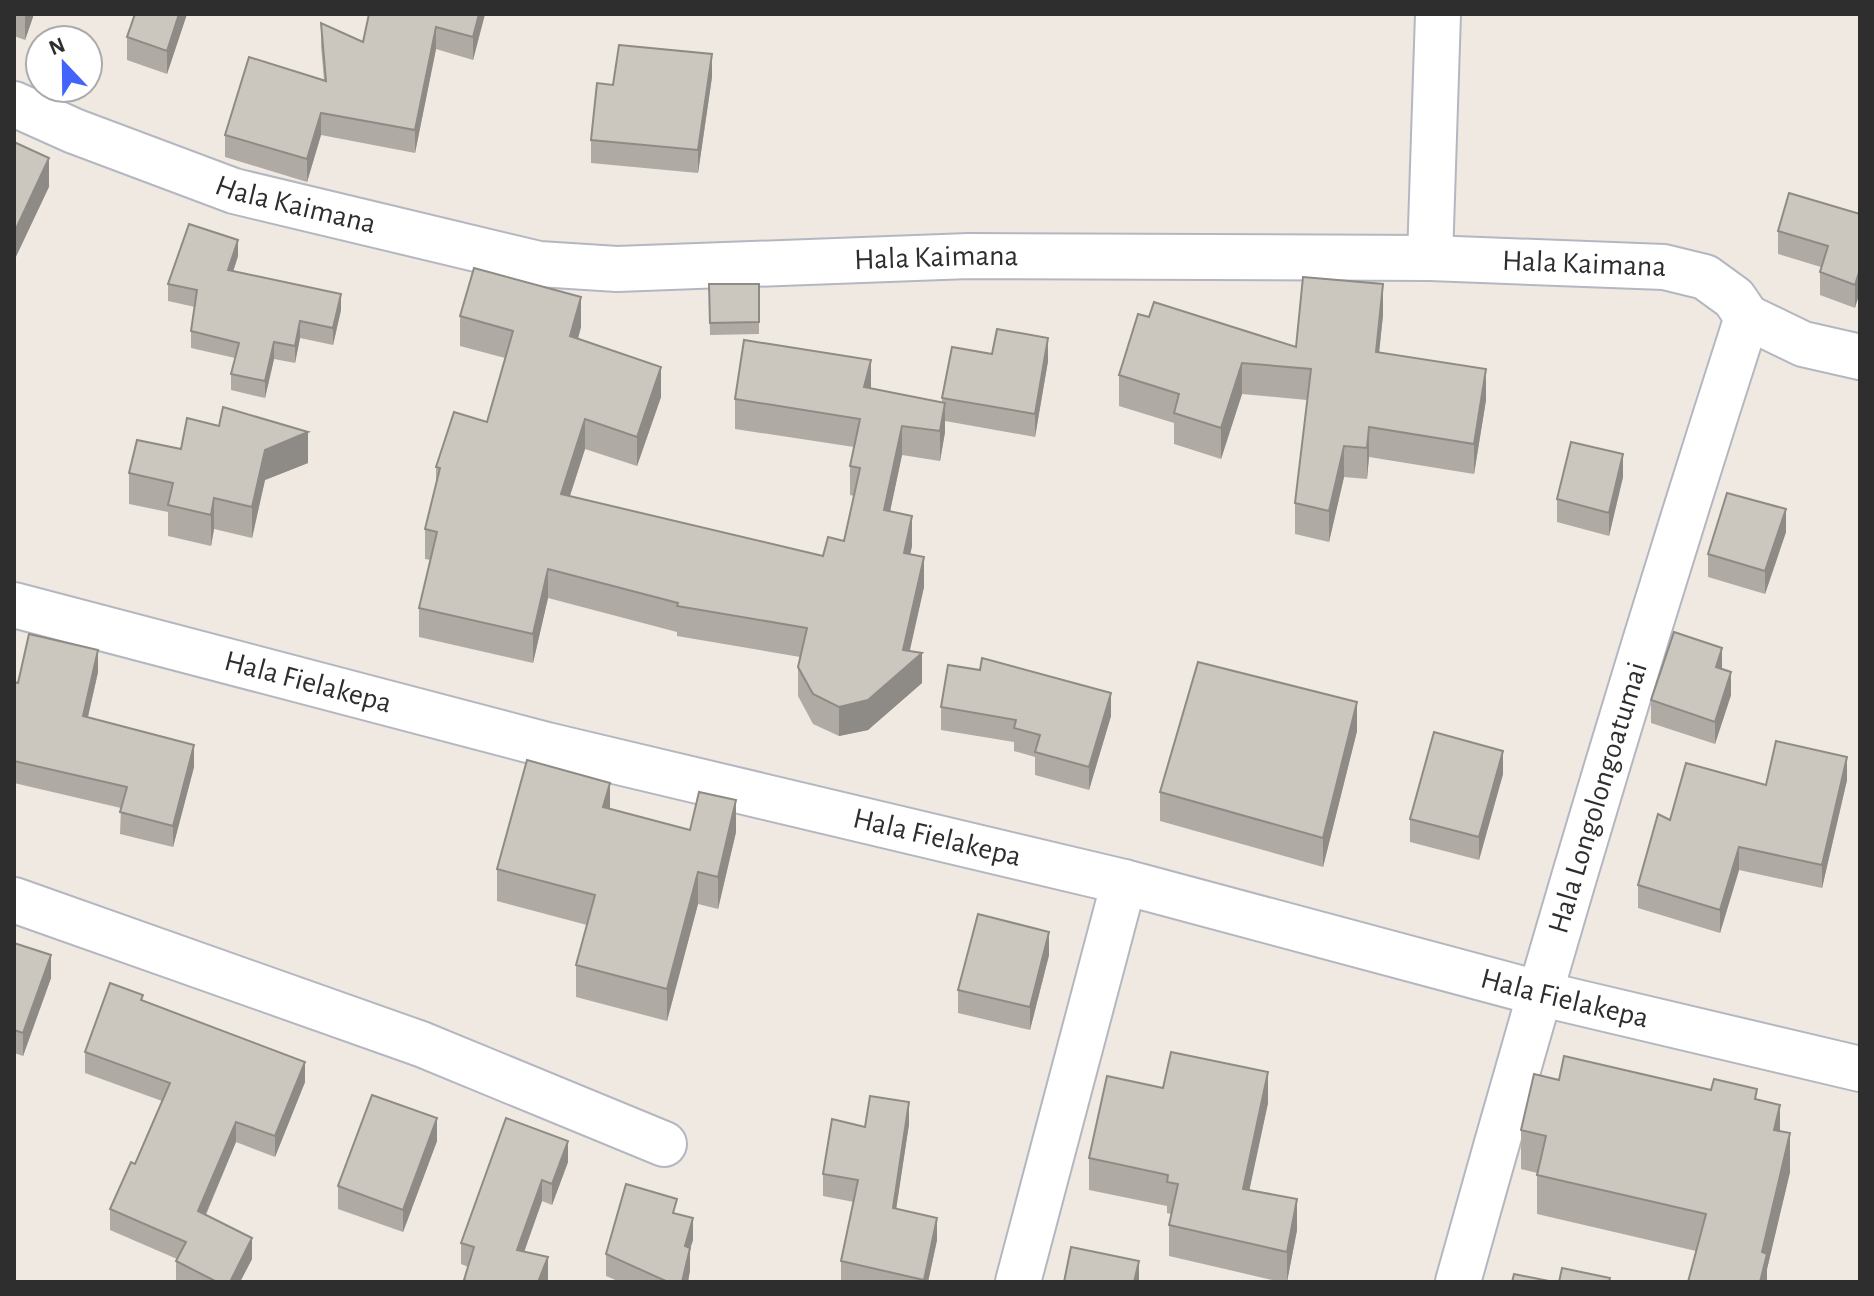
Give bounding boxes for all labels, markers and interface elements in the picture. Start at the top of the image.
north arrow [24,24,104,104]
text: N [46,33,68,59]
street label: Hala Kaimana [211,170,379,239]
street label: Hala Kaimana [854,241,1018,275]
street label: Hala Kaimana [1502,246,1667,282]
street label: Hala Fielakepa [221,646,395,719]
street label: Hala Longolongoatumai [1543,659,1653,937]
street label: Hala Fielakepa [850,803,1024,872]
street label: Hala Fielakepa [1478,963,1652,1034]

